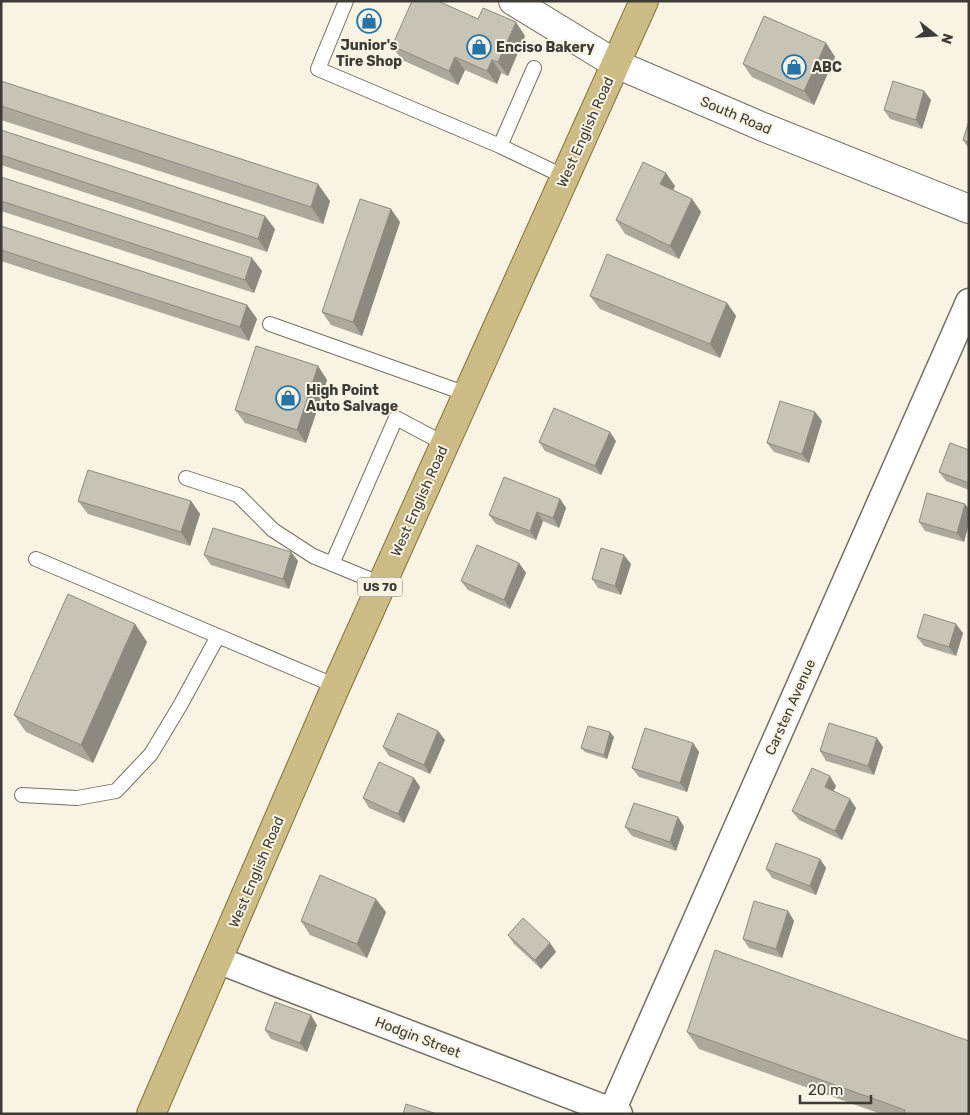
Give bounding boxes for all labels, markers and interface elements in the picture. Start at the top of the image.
shop icon: Junior's Tire Shop [356,8,382,34]
north arrow [910,10,960,60]
text: N [937,31,957,46]
shop icon: Enciso Bakery [466,34,492,60]
place label: Junior's Tire Shop [336,37,402,70]
place label: Enciso Bakery [496,39,595,56]
shop icon: ABC [781,54,807,80]
place label: ABC [812,59,842,76]
street label: West English Road [553,74,617,190]
street label: South Road [698,93,774,138]
place label: High Point Auto Salvage [306,382,398,415]
shop icon: High Point Auto Salvage [275,385,301,411]
street label: West English Road [387,443,451,559]
road number: US 70 [358,578,402,596]
street label: Carsten Avenue [762,656,819,758]
street label: West English Road [225,814,288,930]
street label: Hodgin Street [373,1013,464,1062]
scale bar [800,1072,871,1104]
text: 20 m [808,1081,843,1099]

